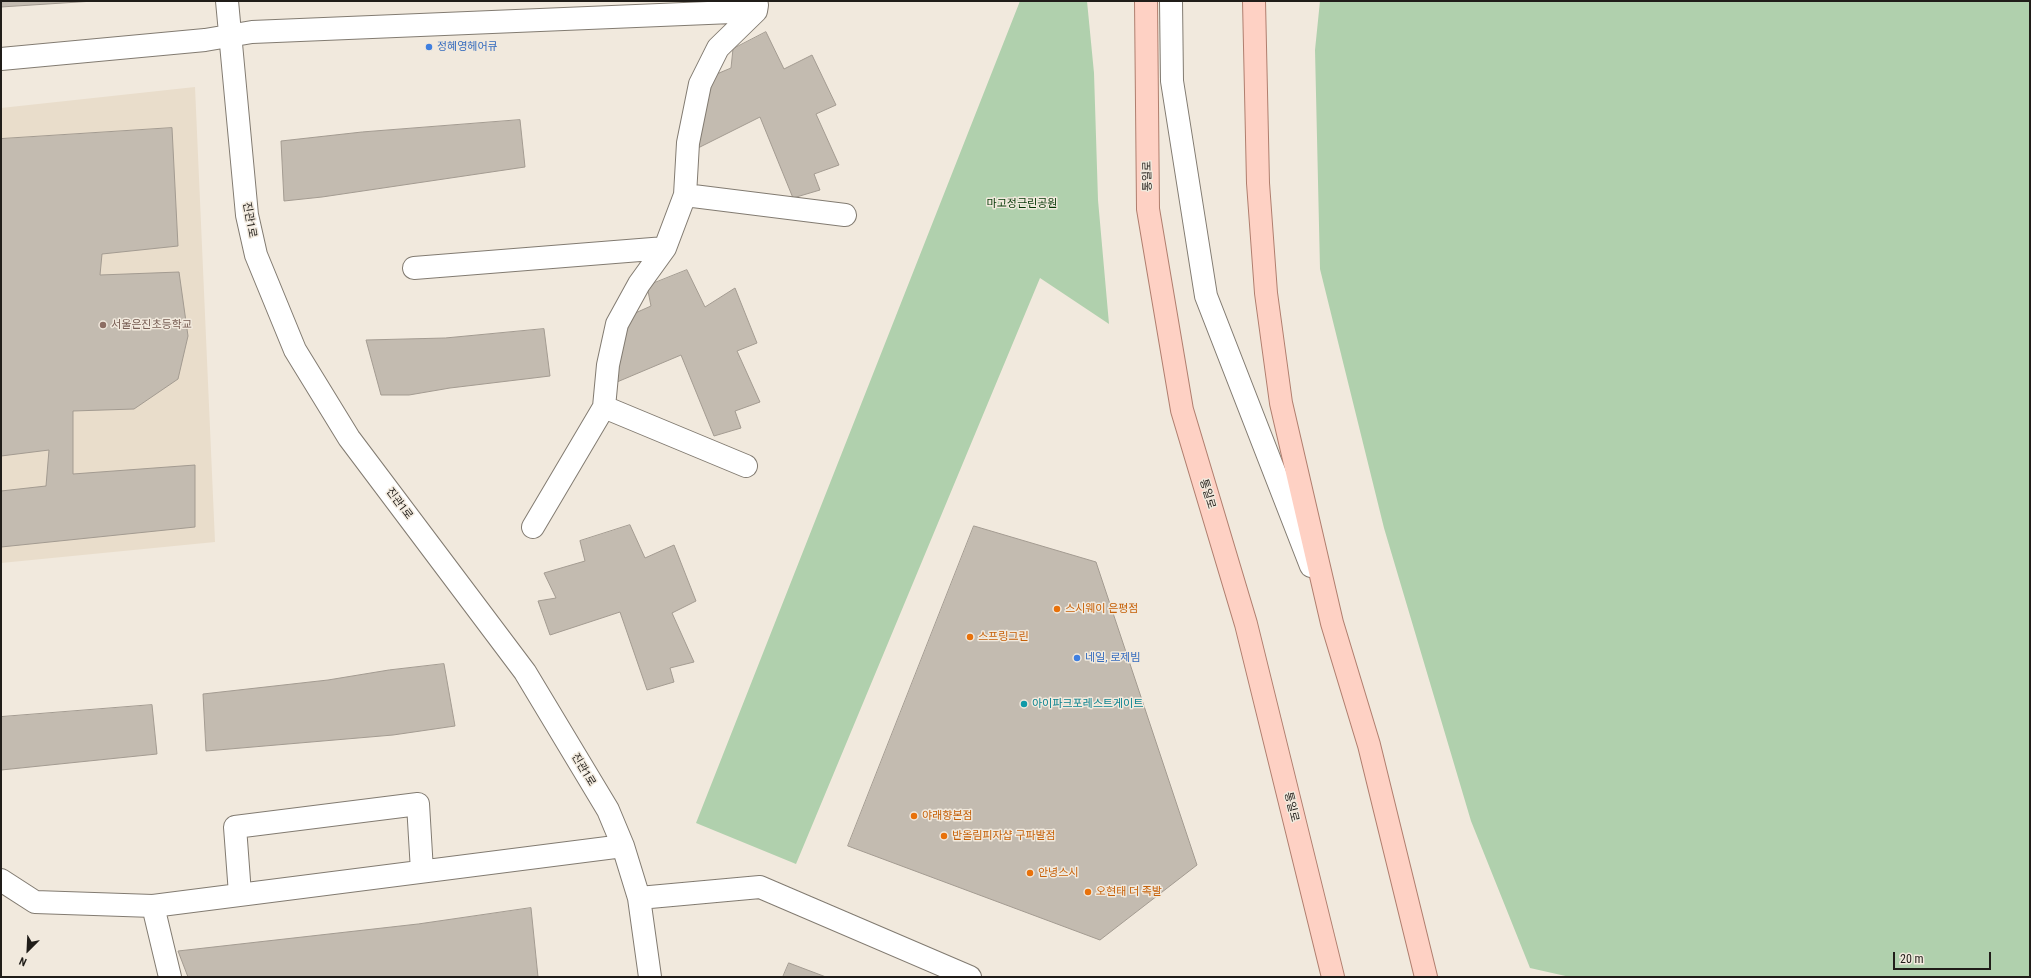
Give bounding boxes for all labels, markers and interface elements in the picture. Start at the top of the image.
place label: 정혜영헤어큐 [437,40,498,54]
marker: 정혜영헤어큐 [424,42,434,52]
street label: 통일로 [1141,161,1155,191]
park label: 마고정근린공원 [987,197,1057,211]
street label: 진관1로 [239,201,259,239]
place label: 서울은진초등학교 [111,318,192,332]
marker: 서울은진초등학교 [98,320,108,330]
street label: 통일로 [1196,478,1218,510]
street label: 진관1로 [383,486,415,522]
place label: 스시웨이 은평점 [1065,602,1138,616]
marker: 스시웨이 은평점 [1052,604,1062,614]
place label: 스프링그린 [978,630,1029,644]
marker: 스프링그린 [965,632,975,642]
place label: 네일, 로제빔 [1085,651,1140,665]
marker: 네일, 로제빔 [1072,653,1082,663]
place label: 아이파크포레스트게이트 [1032,697,1143,711]
marker: 아이파크포레스트게이트 [1019,699,1029,709]
street label: 진관1로 [568,751,598,789]
street label: 통일로 [1281,791,1301,823]
place label: 야래향본점 [922,809,973,823]
marker: 야래향본점 [909,811,919,821]
place label: 반올림피자샵 구파발점 [952,829,1056,843]
marker: 반올림피자샵 구파발점 [939,831,949,841]
place label: 안녕스시 [1038,866,1078,880]
marker: 안녕스시 [1025,868,1035,878]
place label: 오현태 더 족발 [1096,885,1162,899]
marker: 오현태 더 족발 [1083,887,1093,897]
north arrow [8,930,48,970]
scale bar [1895,944,1993,970]
text: 20 m [1900,952,1924,966]
text: N [17,954,29,969]

